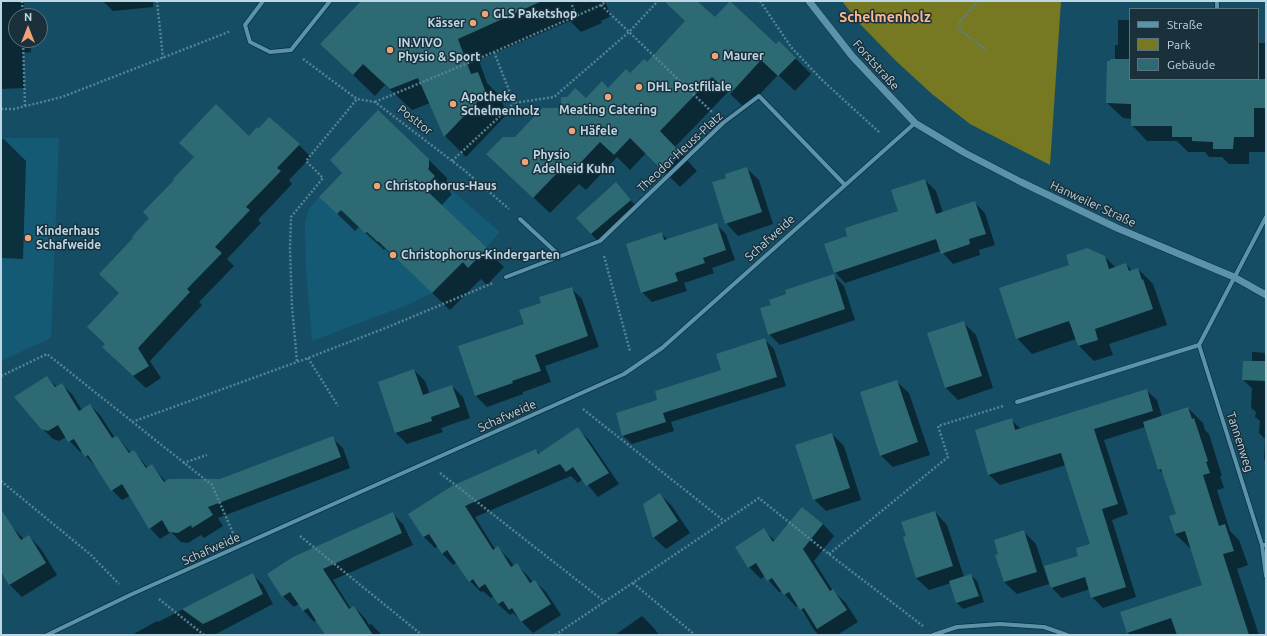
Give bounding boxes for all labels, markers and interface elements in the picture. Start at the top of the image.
place label: GLS Paketshop [493,7,577,21]
north arrow [8,8,48,48]
legend [1129,8,1259,80]
marker: GLS Paketshop [480,9,490,19]
district label: Schelmenholz [839,9,931,25]
text: N [24,11,32,23]
place label: Kässer [427,16,465,30]
marker: Kässer [468,18,478,28]
text: Straße [1167,18,1203,31]
place label: IN.VIVO Physio & Sport [398,36,480,64]
street label: Forststraße [850,37,902,93]
text: Park [1167,38,1191,51]
marker: IN.VIVO Physio & Sport [385,45,395,55]
place label: Maurer [723,49,764,63]
marker: Maurer [710,51,720,61]
text: Gebäude [1167,58,1215,71]
place label: DHL Postfiliale [647,80,732,94]
marker: DHL Postfiliale [634,82,644,92]
place label: Apotheke Schelmenholz [461,90,539,118]
marker: Meating Catering [603,92,613,102]
marker: Apotheke Schelmenholz [448,99,458,109]
street label: Posttor [395,102,435,138]
place label: Meating Catering [559,103,657,117]
street label: Theodor-Heuss-Platz [634,109,726,195]
place label: Häfele [580,124,618,138]
marker: Häfele [567,126,577,136]
place label: Physio Adelheid Kuhn [533,148,615,176]
marker: Physio Adelheid Kuhn [520,157,530,167]
street label: Hanweiler Straße [1048,178,1138,230]
place label: Christophorus-Haus [385,179,497,193]
marker: Christophorus-Haus [372,181,382,191]
street label: Schafweide [742,212,798,264]
place label: Kinderhaus Schafweide [36,224,101,252]
marker: Kinderhaus Schafweide [23,233,33,243]
place label: Christophorus-Kindergarten [401,248,560,262]
marker: Christophorus-Kindergarten [388,250,398,260]
street label: Schafweide [476,397,538,435]
street label: Tannenweg [1224,410,1256,474]
street label: Schafweide [180,530,242,568]

